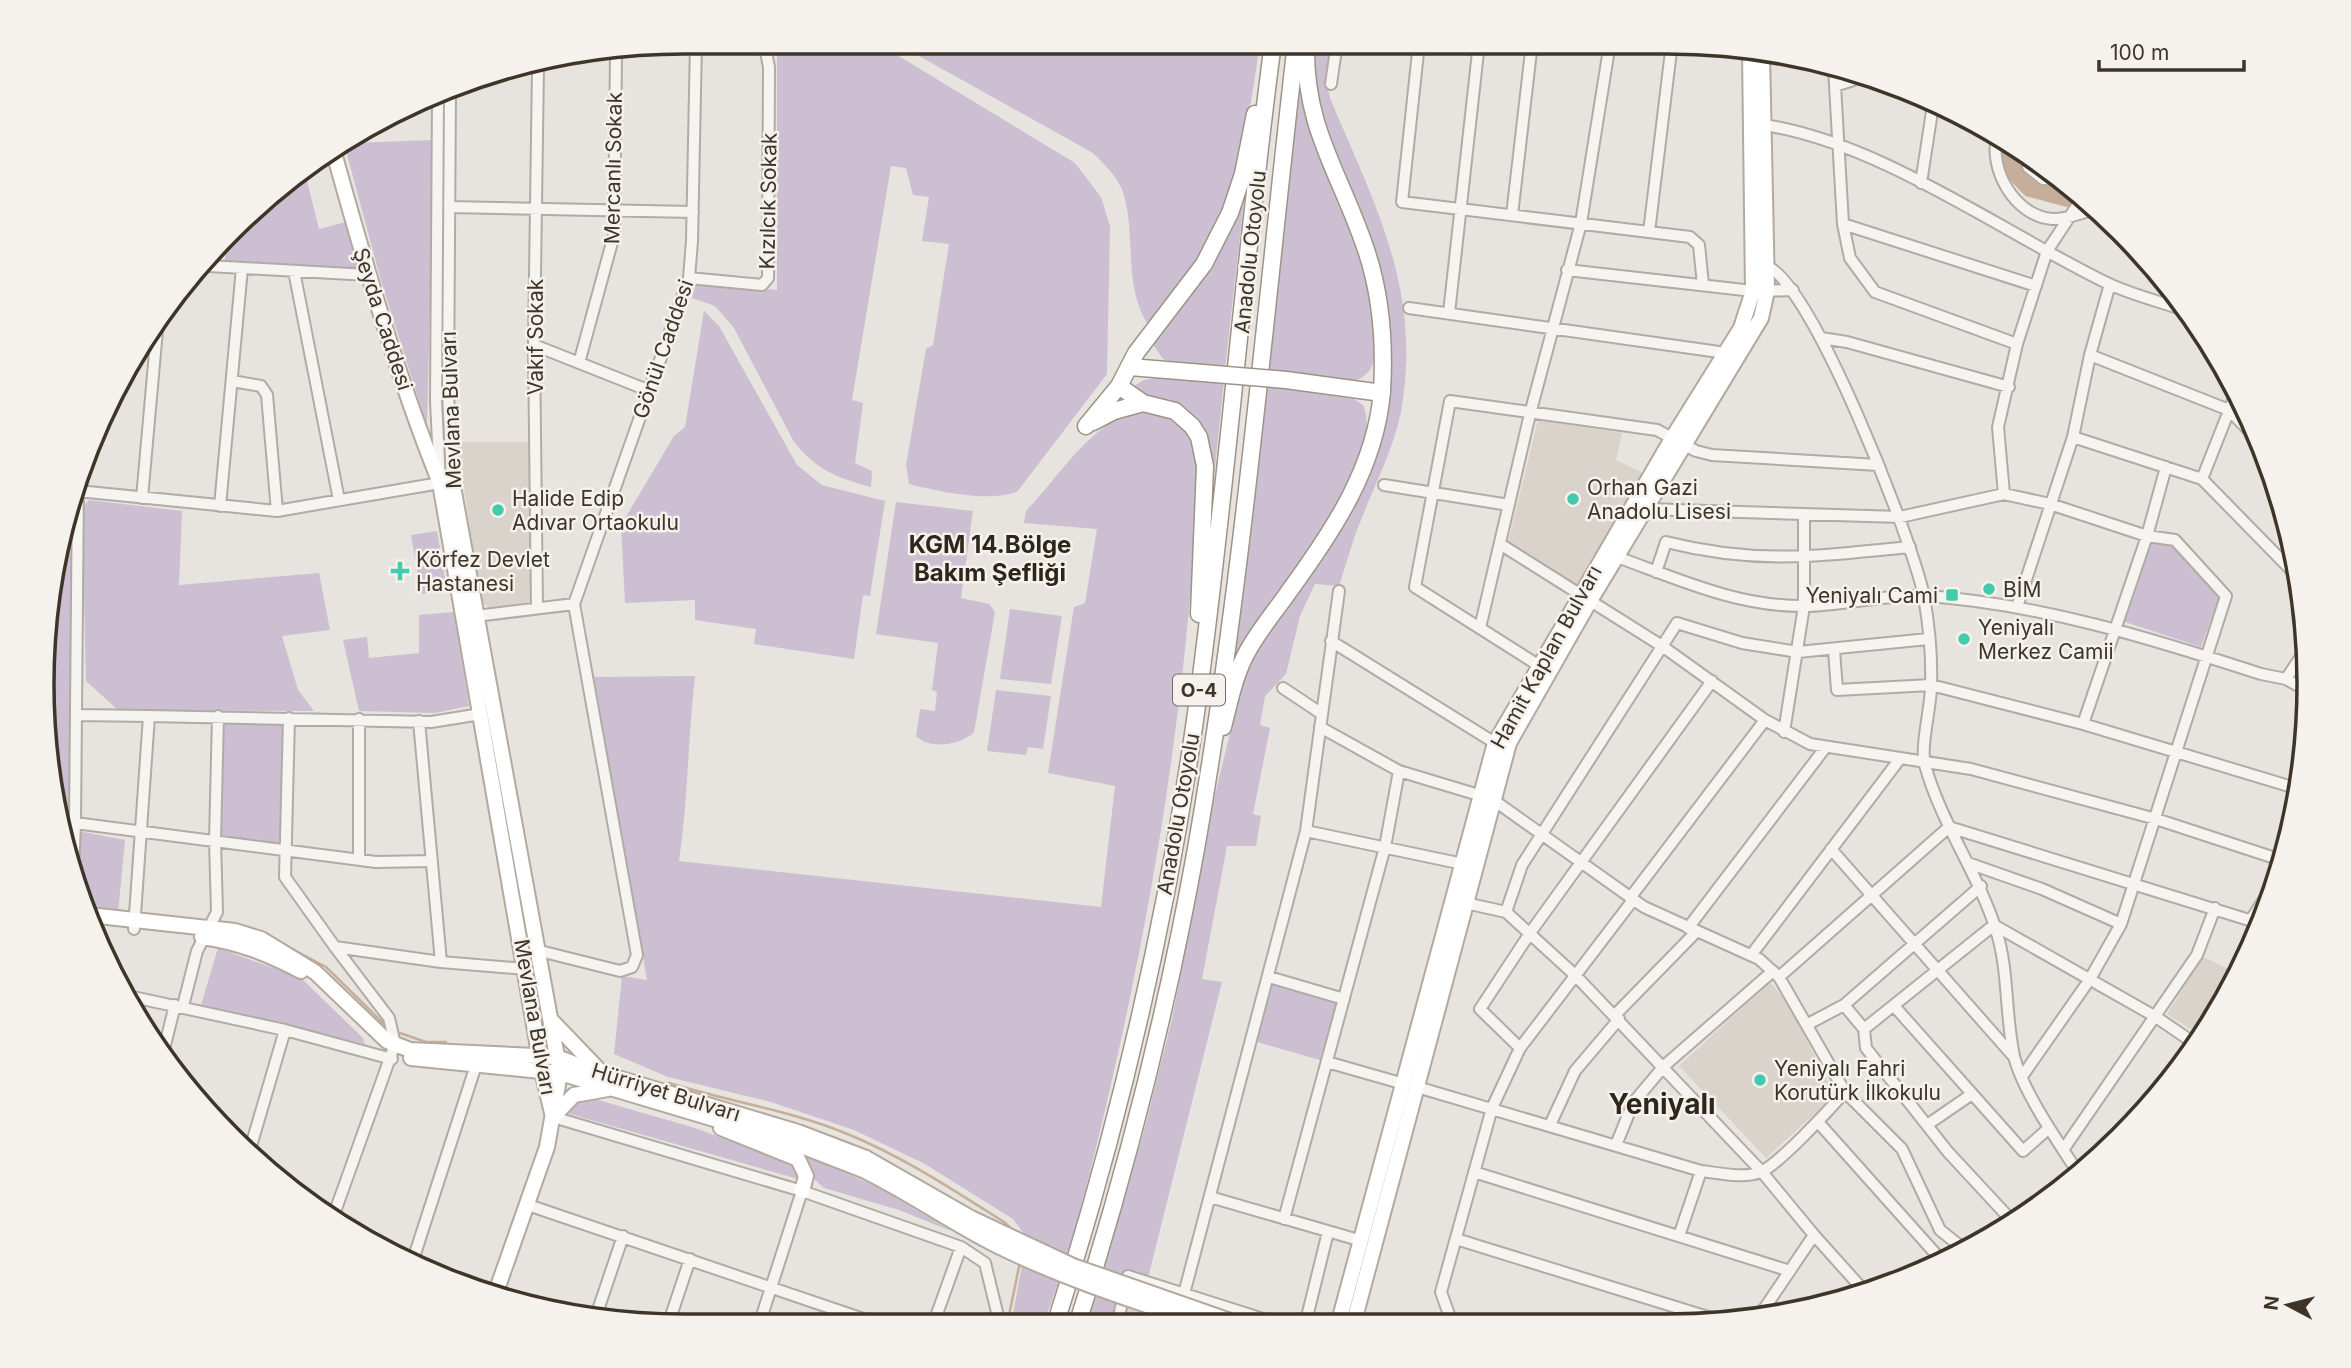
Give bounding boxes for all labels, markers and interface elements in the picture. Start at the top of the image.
scale bar [2099,28,2244,72]
text: 100 m [2110,40,2169,65]
street label: Mercanlı Sokak [599,91,627,244]
street label: Kızılcık Sokak [754,132,782,270]
street label: Anadolu Otoyolu [1229,169,1271,335]
street label: Şeyda Caddesi [348,245,418,393]
street label: Gönül Caddesi [628,276,698,422]
street label: Vakıf Sokak [523,278,548,395]
street label: Mevlana Bulvarı [436,331,466,489]
place label: Orhan Gazi Anadolu Lisesi [1587,475,1731,524]
place label: Halide Edip Adıvar Ortaokulu [512,486,679,535]
marker: Orhan Gazi Anadolu Lisesi [1565,491,1581,507]
marker: Halide Edip Adıvar Ortaokulu [490,502,506,518]
district label: KGM 14.Bölge Bakım Şefliği [909,530,1071,587]
place label: Körfez Devlet Hastanesi [416,547,550,596]
marker: Körfez Devlet Hastanesi [390,561,410,581]
street label: Hamit Kaplan Bulvarı [1485,561,1607,753]
place label: BİM [2003,576,2041,602]
marker: BİM [1981,581,1997,597]
place label: Yeniyalı Cami [1805,583,1938,608]
marker: Yeniyalı Cami [1944,587,1960,603]
place label: Yeniyalı Merkez Camii [1978,615,2114,664]
marker: Yeniyalı Merkez Camii [1956,631,1972,647]
road number: O-4 [1173,674,1225,706]
street label: Anadolu Otoyolu [1151,731,1205,897]
street label: Mevlana Bulvarı [509,937,561,1097]
place label: Yeniyalı Fahri Korutürk İlkokulu [1774,1056,1941,1105]
street label: Hürriyet Bulvarı [589,1058,743,1126]
marker: Yeniyalı Fahri Korutürk İlkokulu [1752,1072,1768,1088]
district label: Yeniyalı [1608,1087,1716,1121]
north arrow [2253,1270,2323,1340]
text: N [2259,1294,2284,1312]

